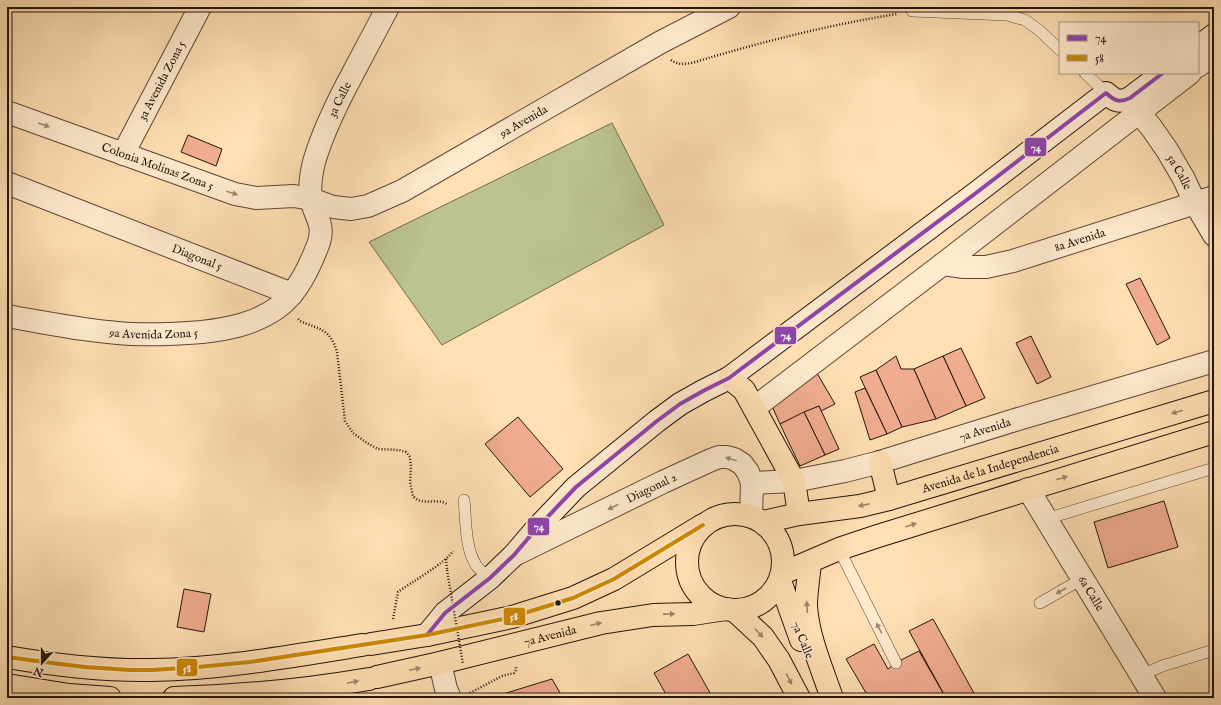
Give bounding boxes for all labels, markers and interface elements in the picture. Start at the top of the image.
legend [1059,22,1199,74]
text: 74 [1095,31,1107,46]
street label: 3a Avenida Zona 5 [135,38,189,123]
text: 58 [1095,51,1104,66]
street label: 3a Calle [325,79,355,120]
street label: 9a Avenida [496,102,551,142]
one-way arrow [38,123,50,129]
line badge: 74 [1024,137,1047,157]
street label: Colonia Molinas Zona 5 [99,140,216,194]
text: 74 [1031,141,1042,155]
street label: 5a Calle [1163,152,1195,193]
one-way arrow [226,190,238,196]
street label: 8a Avenida [1053,225,1108,255]
street label: Diagonal 5 [170,241,225,274]
street label: 9a Avenida Zona 5 [108,325,199,342]
line badge: 74 [774,326,797,345]
text: 74 [781,329,792,343]
one-way arrow [1170,409,1182,415]
street label: 7a Avenida [957,415,1013,445]
street label: Avenida de la Independencia [919,441,1061,497]
one-way arrow [724,456,736,462]
street label: Diagonal 2 [624,470,680,507]
one-way arrow [1056,475,1068,481]
one-way arrow [858,502,870,508]
one-way arrow [607,504,618,510]
line badge: 74 [527,517,550,536]
text: 74 [534,520,545,534]
one-way arrow [905,522,917,528]
street label: 6a Calle [1074,573,1108,614]
one-way arrow [1055,588,1067,595]
unlabelled marker [553,598,563,608]
one-way arrow [804,600,810,613]
line badge: 58 [503,607,526,626]
text: 58 [510,610,518,624]
one-way arrow [663,611,675,618]
street label: 7a Calle [788,619,817,662]
one-way arrow [590,621,602,627]
street label: 7a Avenida [523,622,579,650]
one-way arrow [876,622,882,634]
one-way arrow [754,628,764,638]
north arrow [22,643,62,683]
line badge: 58 [176,658,198,677]
text: 58 [183,662,191,676]
text: N [31,663,47,680]
one-way arrow [409,665,421,671]
one-way arrow [786,673,792,685]
one-way arrow [346,678,359,684]

